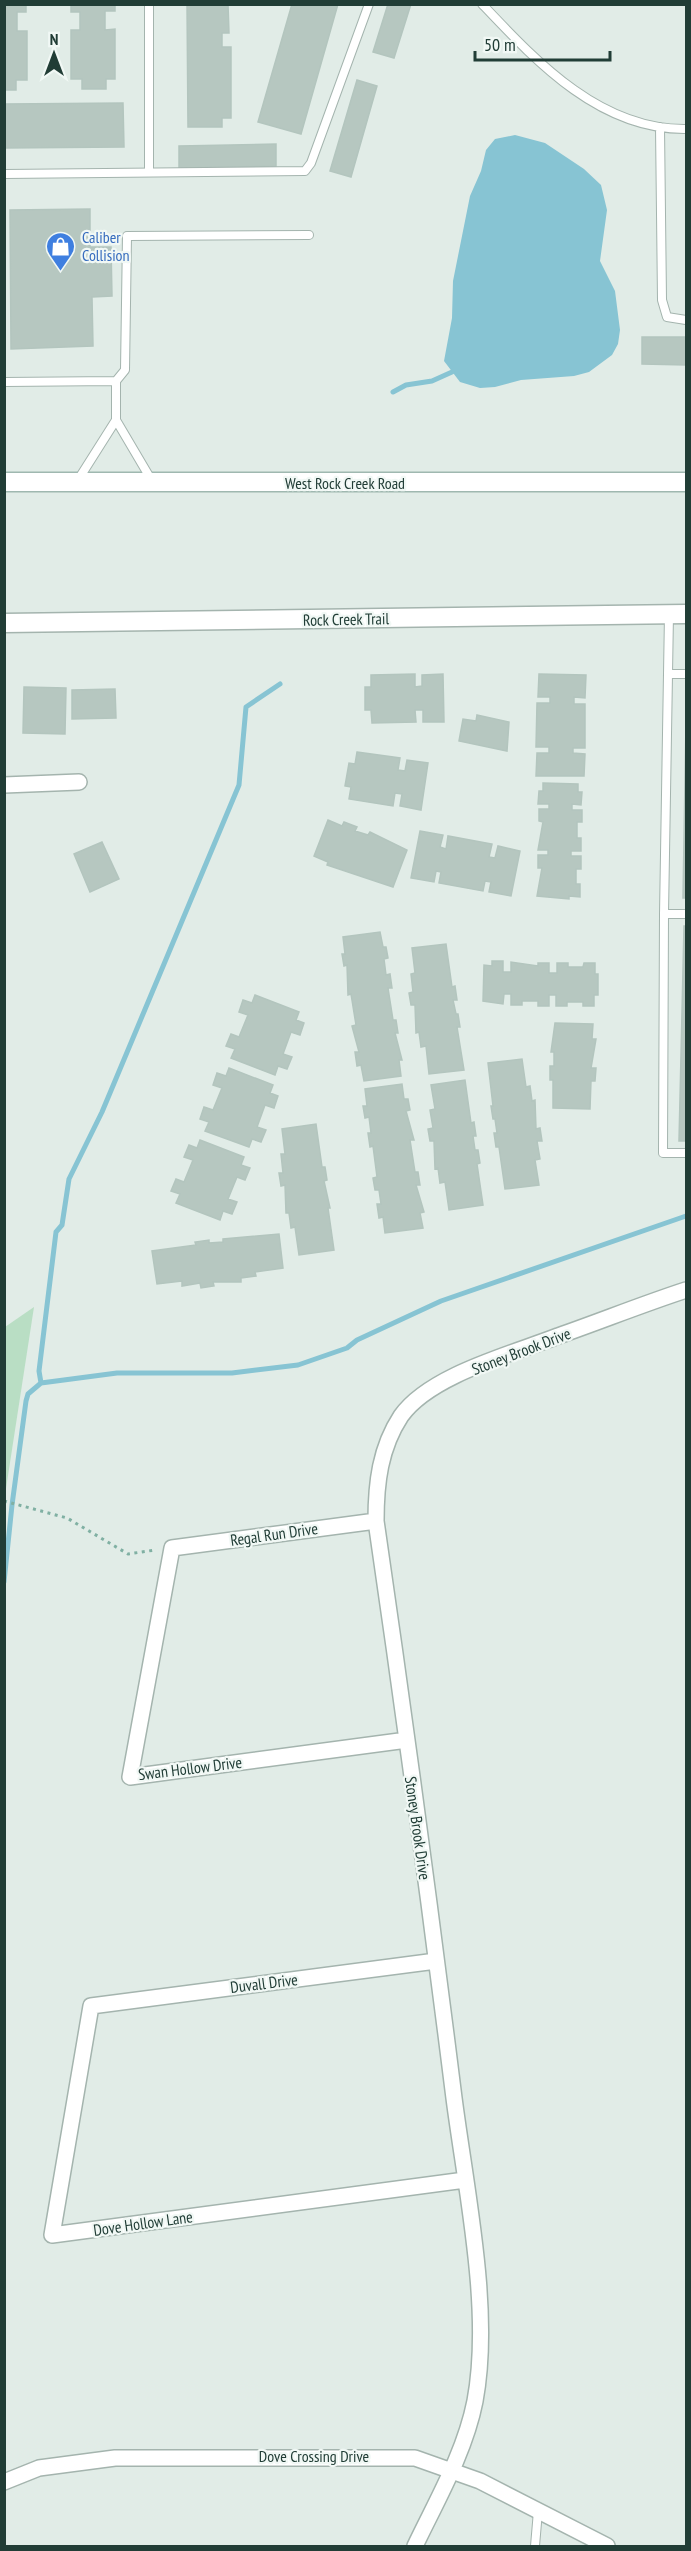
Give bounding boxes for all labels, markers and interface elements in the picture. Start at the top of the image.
north arrow [24,24,84,84]
scale bar [475,24,610,62]
text: N [50,29,58,49]
text: 50 m [484,33,516,56]
place label: Caliber Collision [82,227,130,265]
shop icon: Caliber Collision [45,230,77,272]
street label: West Rock Creek Road [285,473,405,493]
street label: Rock Creek Trail [303,608,389,630]
street label: Stoney Brook Drive [469,1323,573,1379]
street label: Regal Run Drive [229,1518,319,1550]
street label: Swan Hollow Drive [137,1752,243,1784]
street label: Stoney Brook Drive [401,1775,435,1881]
street label: Duvall Drive [229,1969,299,1997]
street label: Dove Hollow Lane [92,2206,194,2240]
street label: Dove Crossing Drive [259,2446,369,2466]

